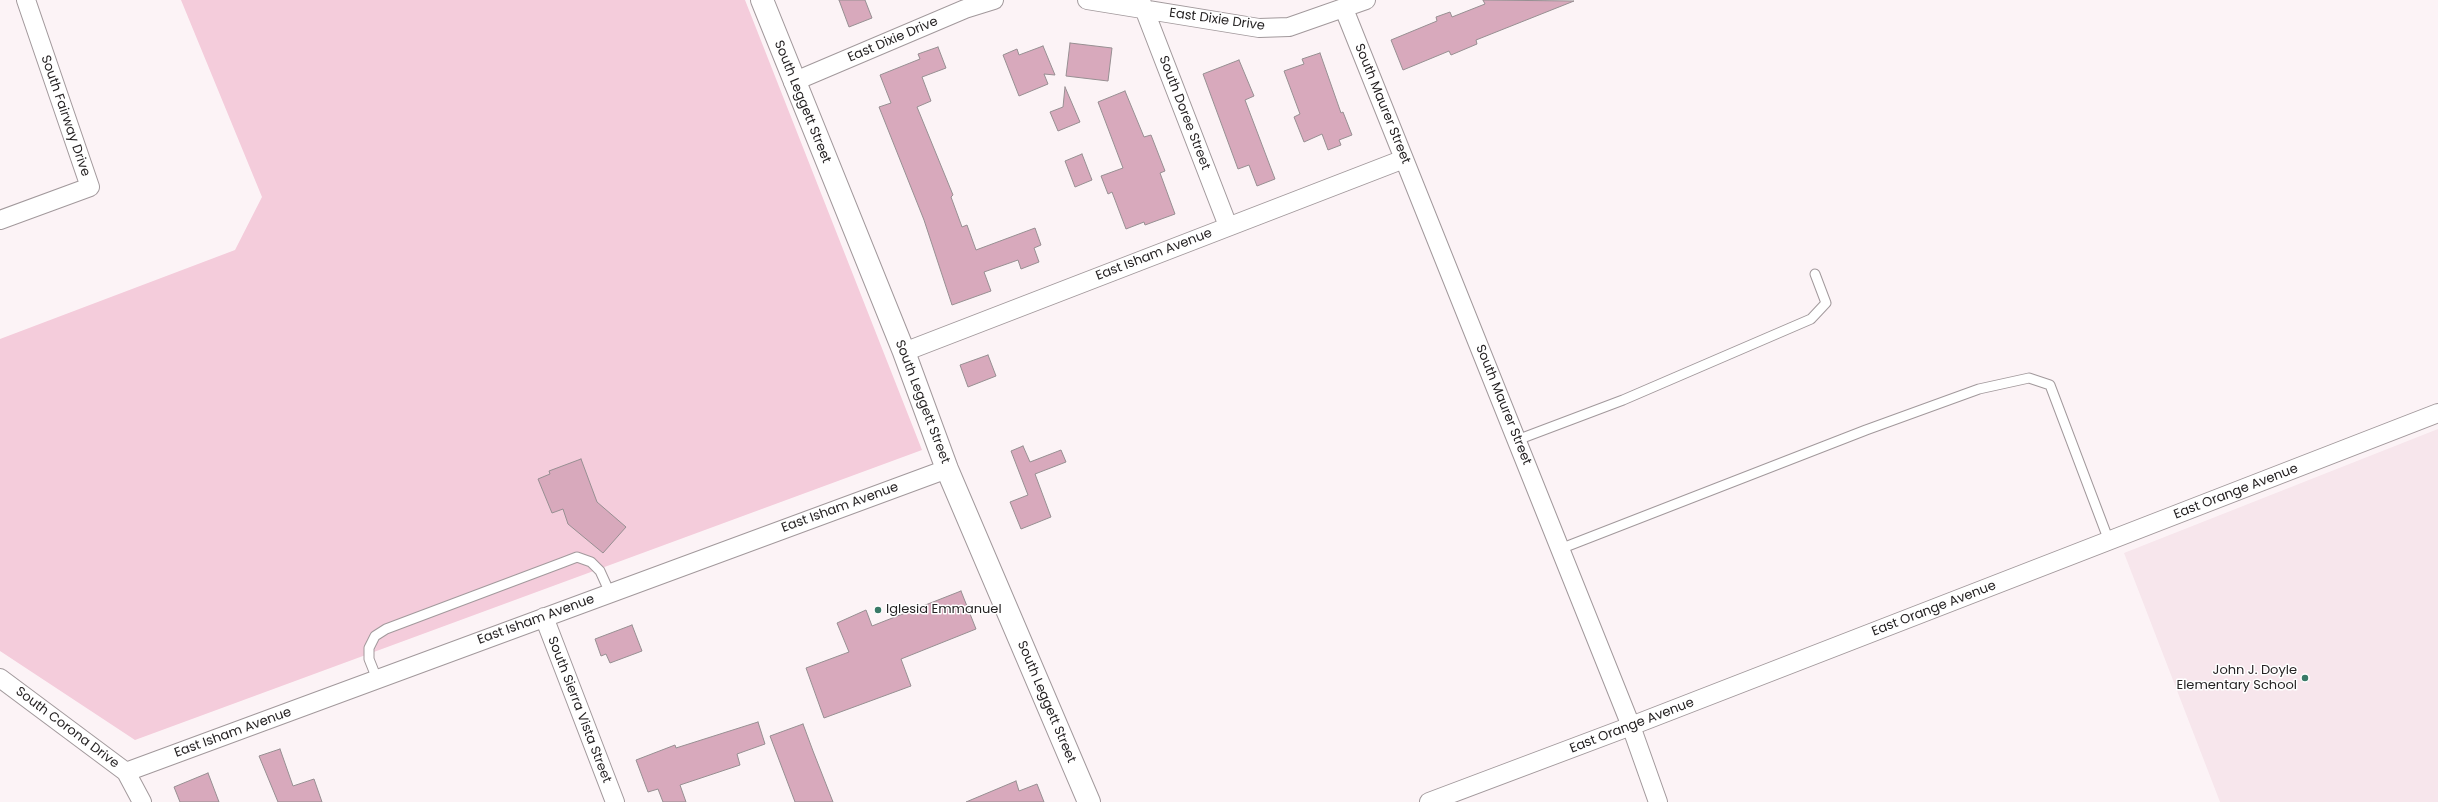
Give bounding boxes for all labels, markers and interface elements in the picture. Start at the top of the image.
street label: East Dixie Drive [1168,6,1266,34]
street label: East Dixie Drive [846,14,940,66]
street label: South Leggett Street [770,38,834,166]
street label: South Maurer Street [1351,42,1413,166]
street label: South Fairway Drive [37,53,93,179]
street label: South Doree Street [1155,54,1213,172]
street label: East Isham Avenue [1094,226,1214,284]
street label: South Leggett Street [891,338,953,466]
street label: South Maurer Street [1472,343,1534,467]
street label: East Orange Avenue [2172,461,2300,523]
street label: East Isham Avenue [779,480,901,536]
street label: East Orange Avenue [1870,578,1998,640]
street label: East Isham Avenue [475,592,597,648]
place label: Iglesia Emmanuel [886,602,1002,618]
marker: Iglesia Emmanuel [873,605,883,615]
street label: South Sierra Vista Street [544,635,614,785]
street label: South Leggett Street [1013,639,1079,765]
place label: John J. Doyle Elementary School [2176,663,2297,694]
marker: John J. Doyle Elementary School [2300,673,2310,683]
street label: South Corona Drive [12,684,122,772]
street label: East Orange Avenue [1568,695,1696,757]
street label: East Isham Avenue [172,705,294,761]

